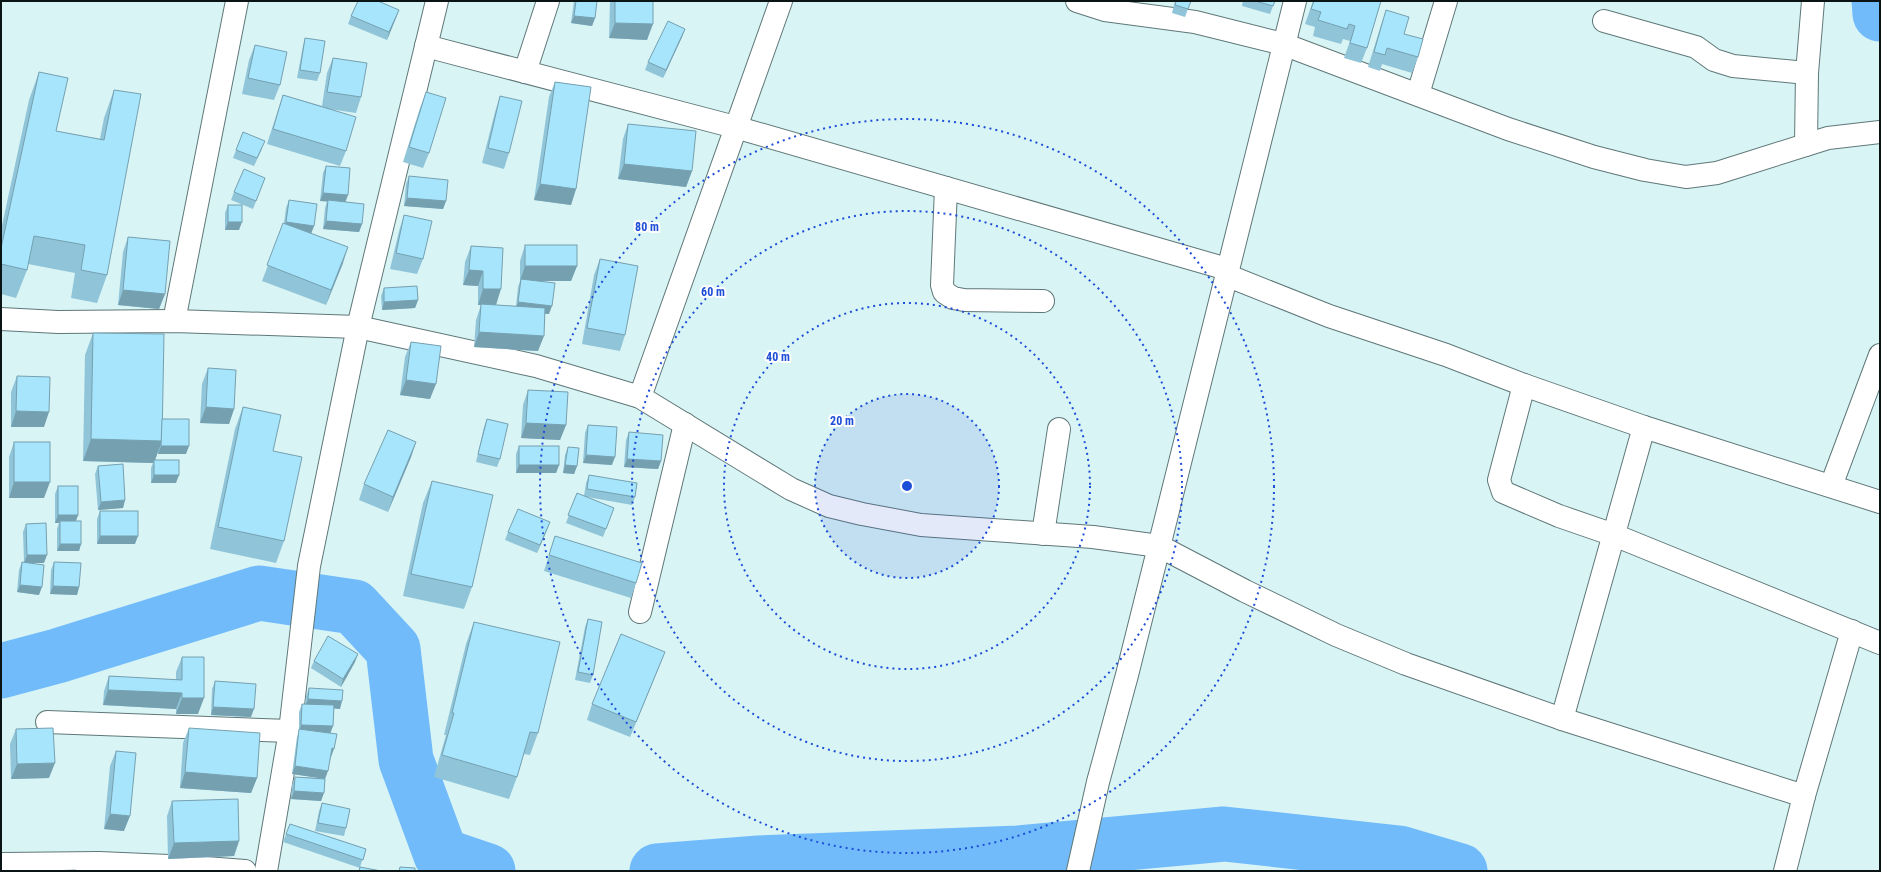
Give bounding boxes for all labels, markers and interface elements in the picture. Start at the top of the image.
text: 80 m [635,220,659,234]
text: 60 m [701,285,725,299]
text: 40 m [766,350,790,364]
text: 20 m [830,414,854,428]
centre of rings [900,479,914,493]

